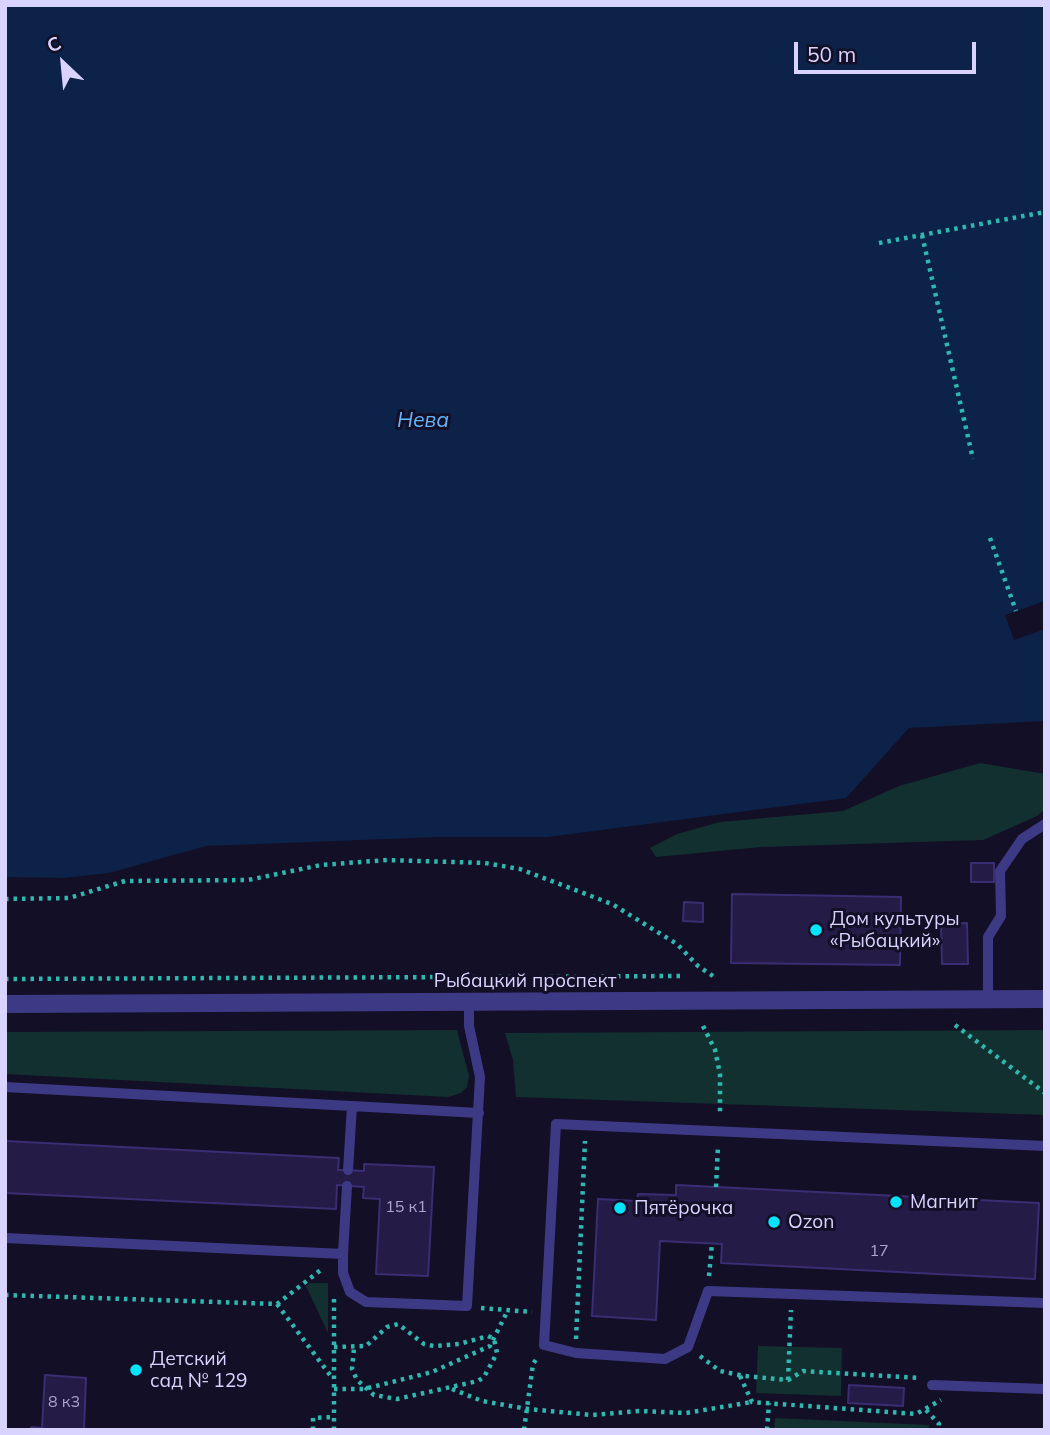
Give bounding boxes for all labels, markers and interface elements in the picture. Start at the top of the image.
north arrow [28,28,98,98]
scale bar [798,28,980,72]
text: С [43,30,65,58]
text: 50 m [807,41,856,67]
water label: Нева [397,408,449,434]
place label: Дом культуры «Рыбацкий» [830,908,960,952]
marker: Дом культуры «Рыбацкий» [808,922,824,938]
street label: Рыбацкий проспект [434,970,616,992]
place label: Магнит [910,1191,978,1213]
marker: Магнит [888,1194,904,1210]
house number: 15 к1 [385,1197,427,1217]
place label: Пятёрочка [634,1197,733,1219]
marker: Пятёрочка [612,1200,628,1216]
place label: Ozon [788,1211,834,1233]
marker: Ozon [766,1214,782,1230]
house number: 17 [869,1241,889,1261]
place label: Детский сад № 129 [150,1348,247,1392]
marker: Детский сад № 129 [128,1362,144,1378]
house number: 8 к3 [48,1392,80,1412]

